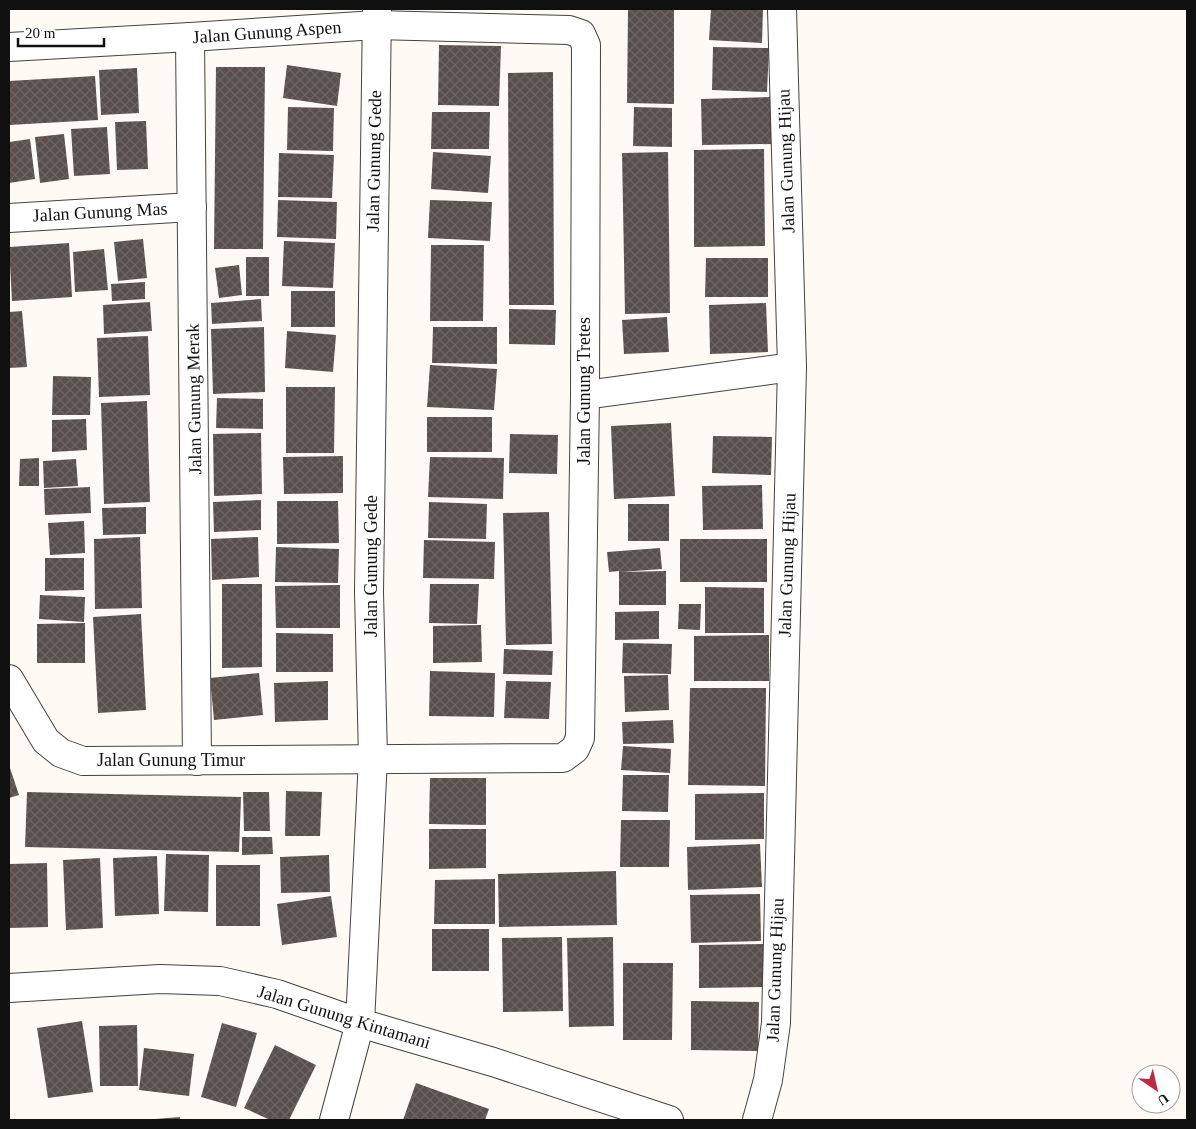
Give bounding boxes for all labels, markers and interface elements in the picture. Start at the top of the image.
scale bar [18,15,104,47]
street label: Jalan Gunung Aspen [192,17,342,47]
text: 20 m [25,25,56,41]
street label: Jalan Gunung Hijau [773,89,799,233]
street label: Jalan Gunung Gede [363,90,385,232]
street label: Jalan Gunung Mas [32,198,168,226]
street label: Jalan Gunung Tretes [574,317,594,465]
street label: Jalan Gunung Merak [183,323,205,475]
street label: Jalan Gunung Hijau [774,493,800,637]
street label: Jalan Gunung Gede [361,495,381,637]
street label: Jalan Gunung Timur [97,750,245,770]
street label: Jalan Gunung Hijau [762,898,788,1042]
street label: Jalan Gunung Kintamani [255,981,433,1053]
north arrow [1131,1064,1181,1114]
text: U [1155,1090,1171,1108]

